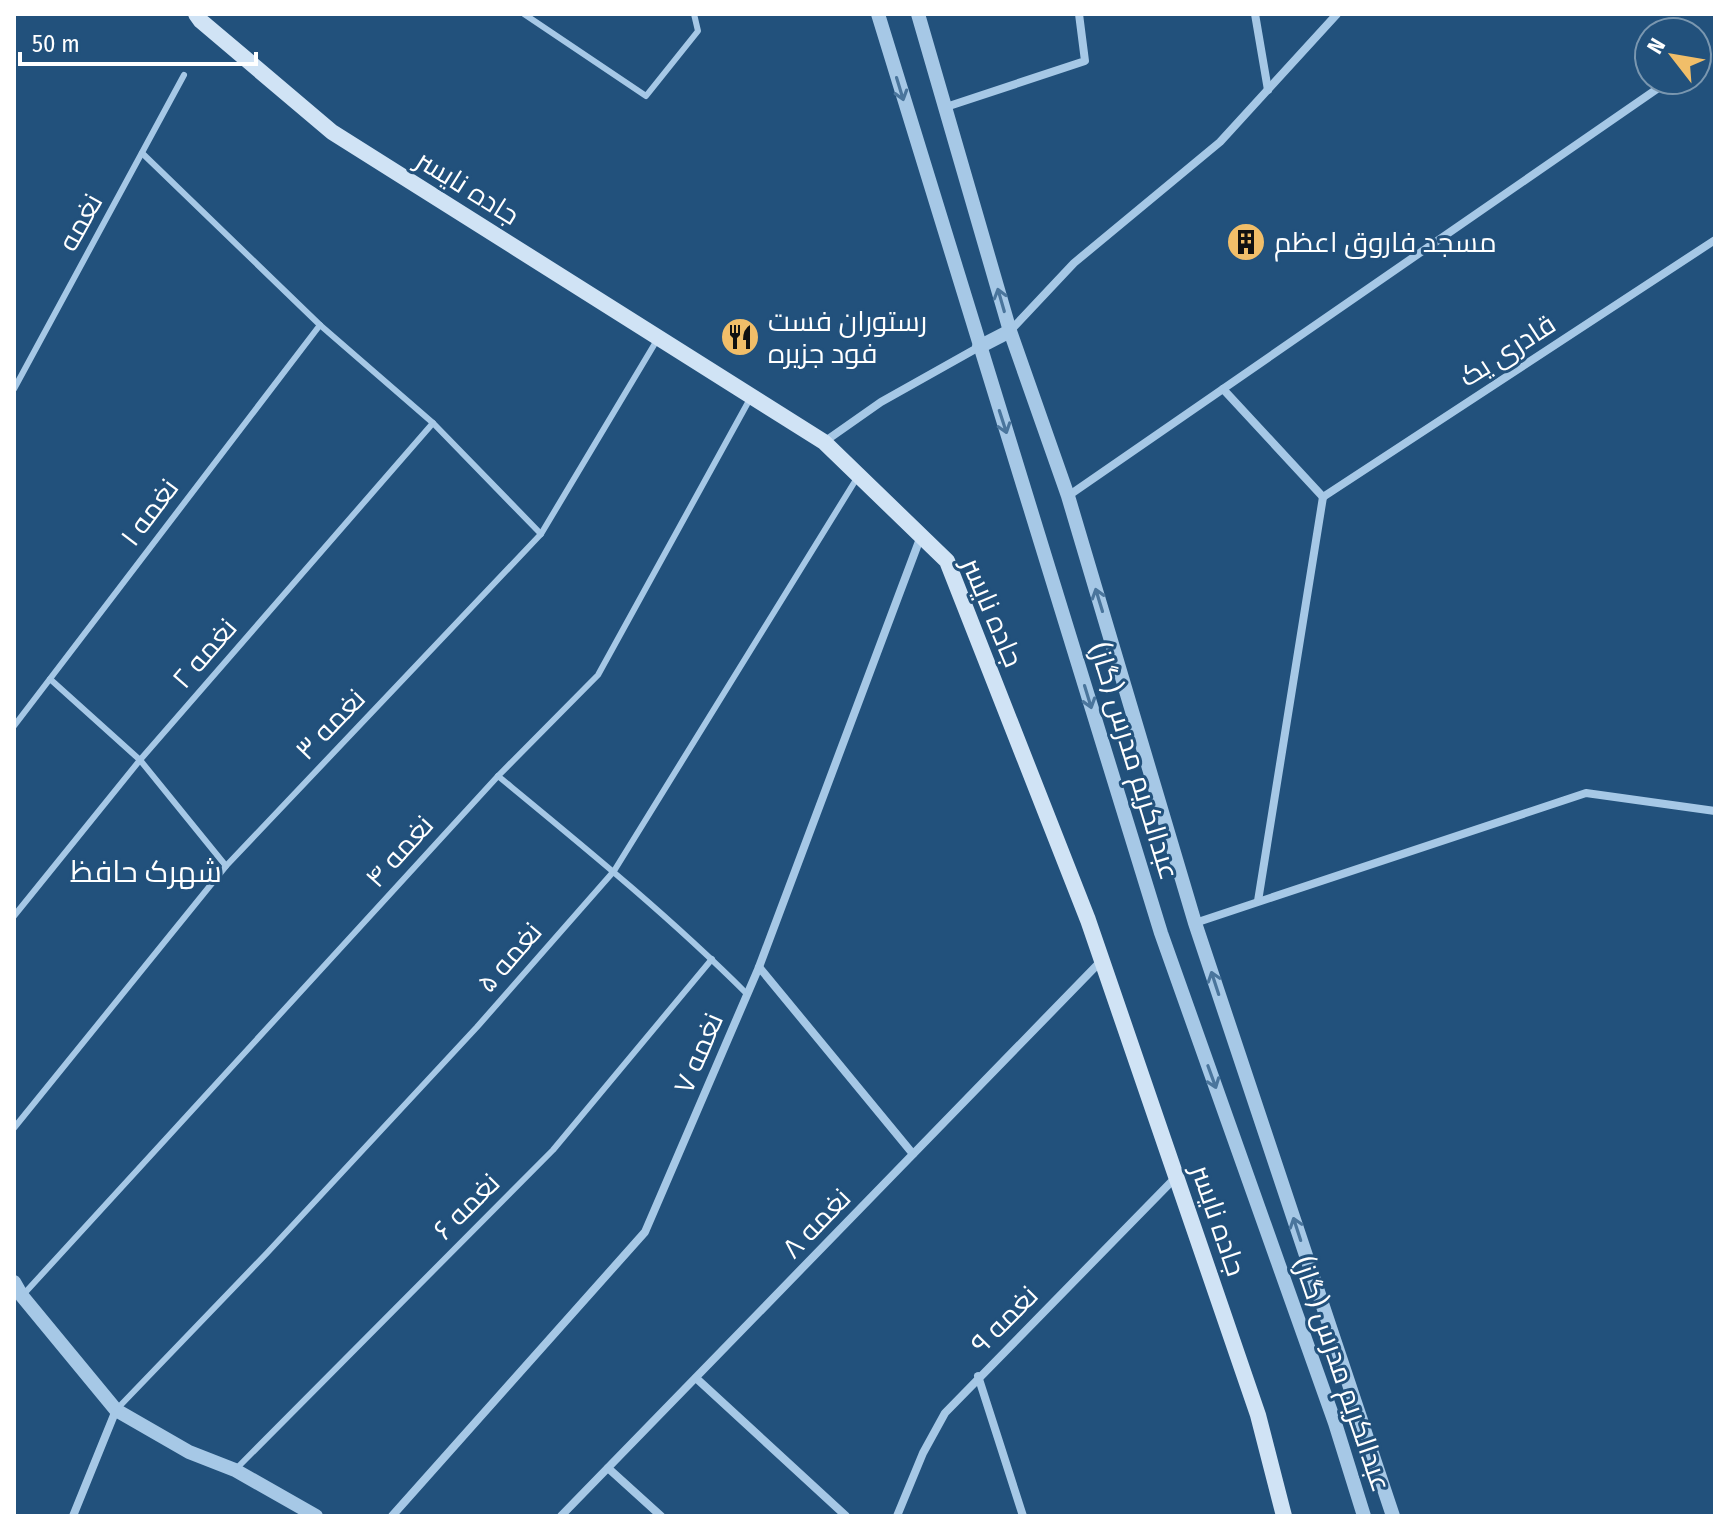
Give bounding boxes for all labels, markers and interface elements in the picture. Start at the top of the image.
scale bar [20,16,256,66]
north arrow [1633,16,1713,96]
text: 50 m [32,30,80,58]
text: N [1641,33,1671,59]
one-way arrow [893,75,908,101]
street label: جاده نایسر [408,142,525,232]
street label: نغمه [51,188,110,257]
building icon: مسجد فاروق اعظم [1225,221,1267,263]
place label: مسجد فاروق اعظم [1274,226,1497,262]
one-way arrow [993,287,1008,313]
place label: رستوران فست فود جزیره [768,305,927,370]
street label: قادری یک [1453,307,1562,394]
restaurant icon: رستوران فست فود جزیره [719,316,761,358]
one-way arrow [996,409,1011,434]
street label: نغمه ۱ [113,472,185,552]
street label: جاده نایسر [954,551,1030,672]
one-way arrow [1091,588,1105,613]
street label: نغمه ۲ [165,612,244,695]
street label: عبدالکریم مدرس (گاز) [1080,639,1186,885]
street label: نغمه ۳ [289,682,372,767]
one-way arrow [1081,683,1096,709]
street label: نغمه ۴ [358,809,440,894]
district label: شهرک حافظ [70,854,222,890]
street label: نغمه ۵ [470,915,549,999]
one-way arrow [1207,970,1222,995]
street label: نغمه ۷ [667,1008,730,1099]
one-way arrow [1206,1064,1220,1089]
street label: جاده نایسر [1183,1158,1253,1280]
street label: نغمه ۶ [426,1166,506,1246]
street label: نغمه ۸ [775,1182,858,1265]
one-way arrow [1289,1217,1304,1242]
street label: عبدالکریم مدرس (گاز) [1284,1252,1398,1497]
street label: نغمه ۹ [964,1279,1045,1360]

